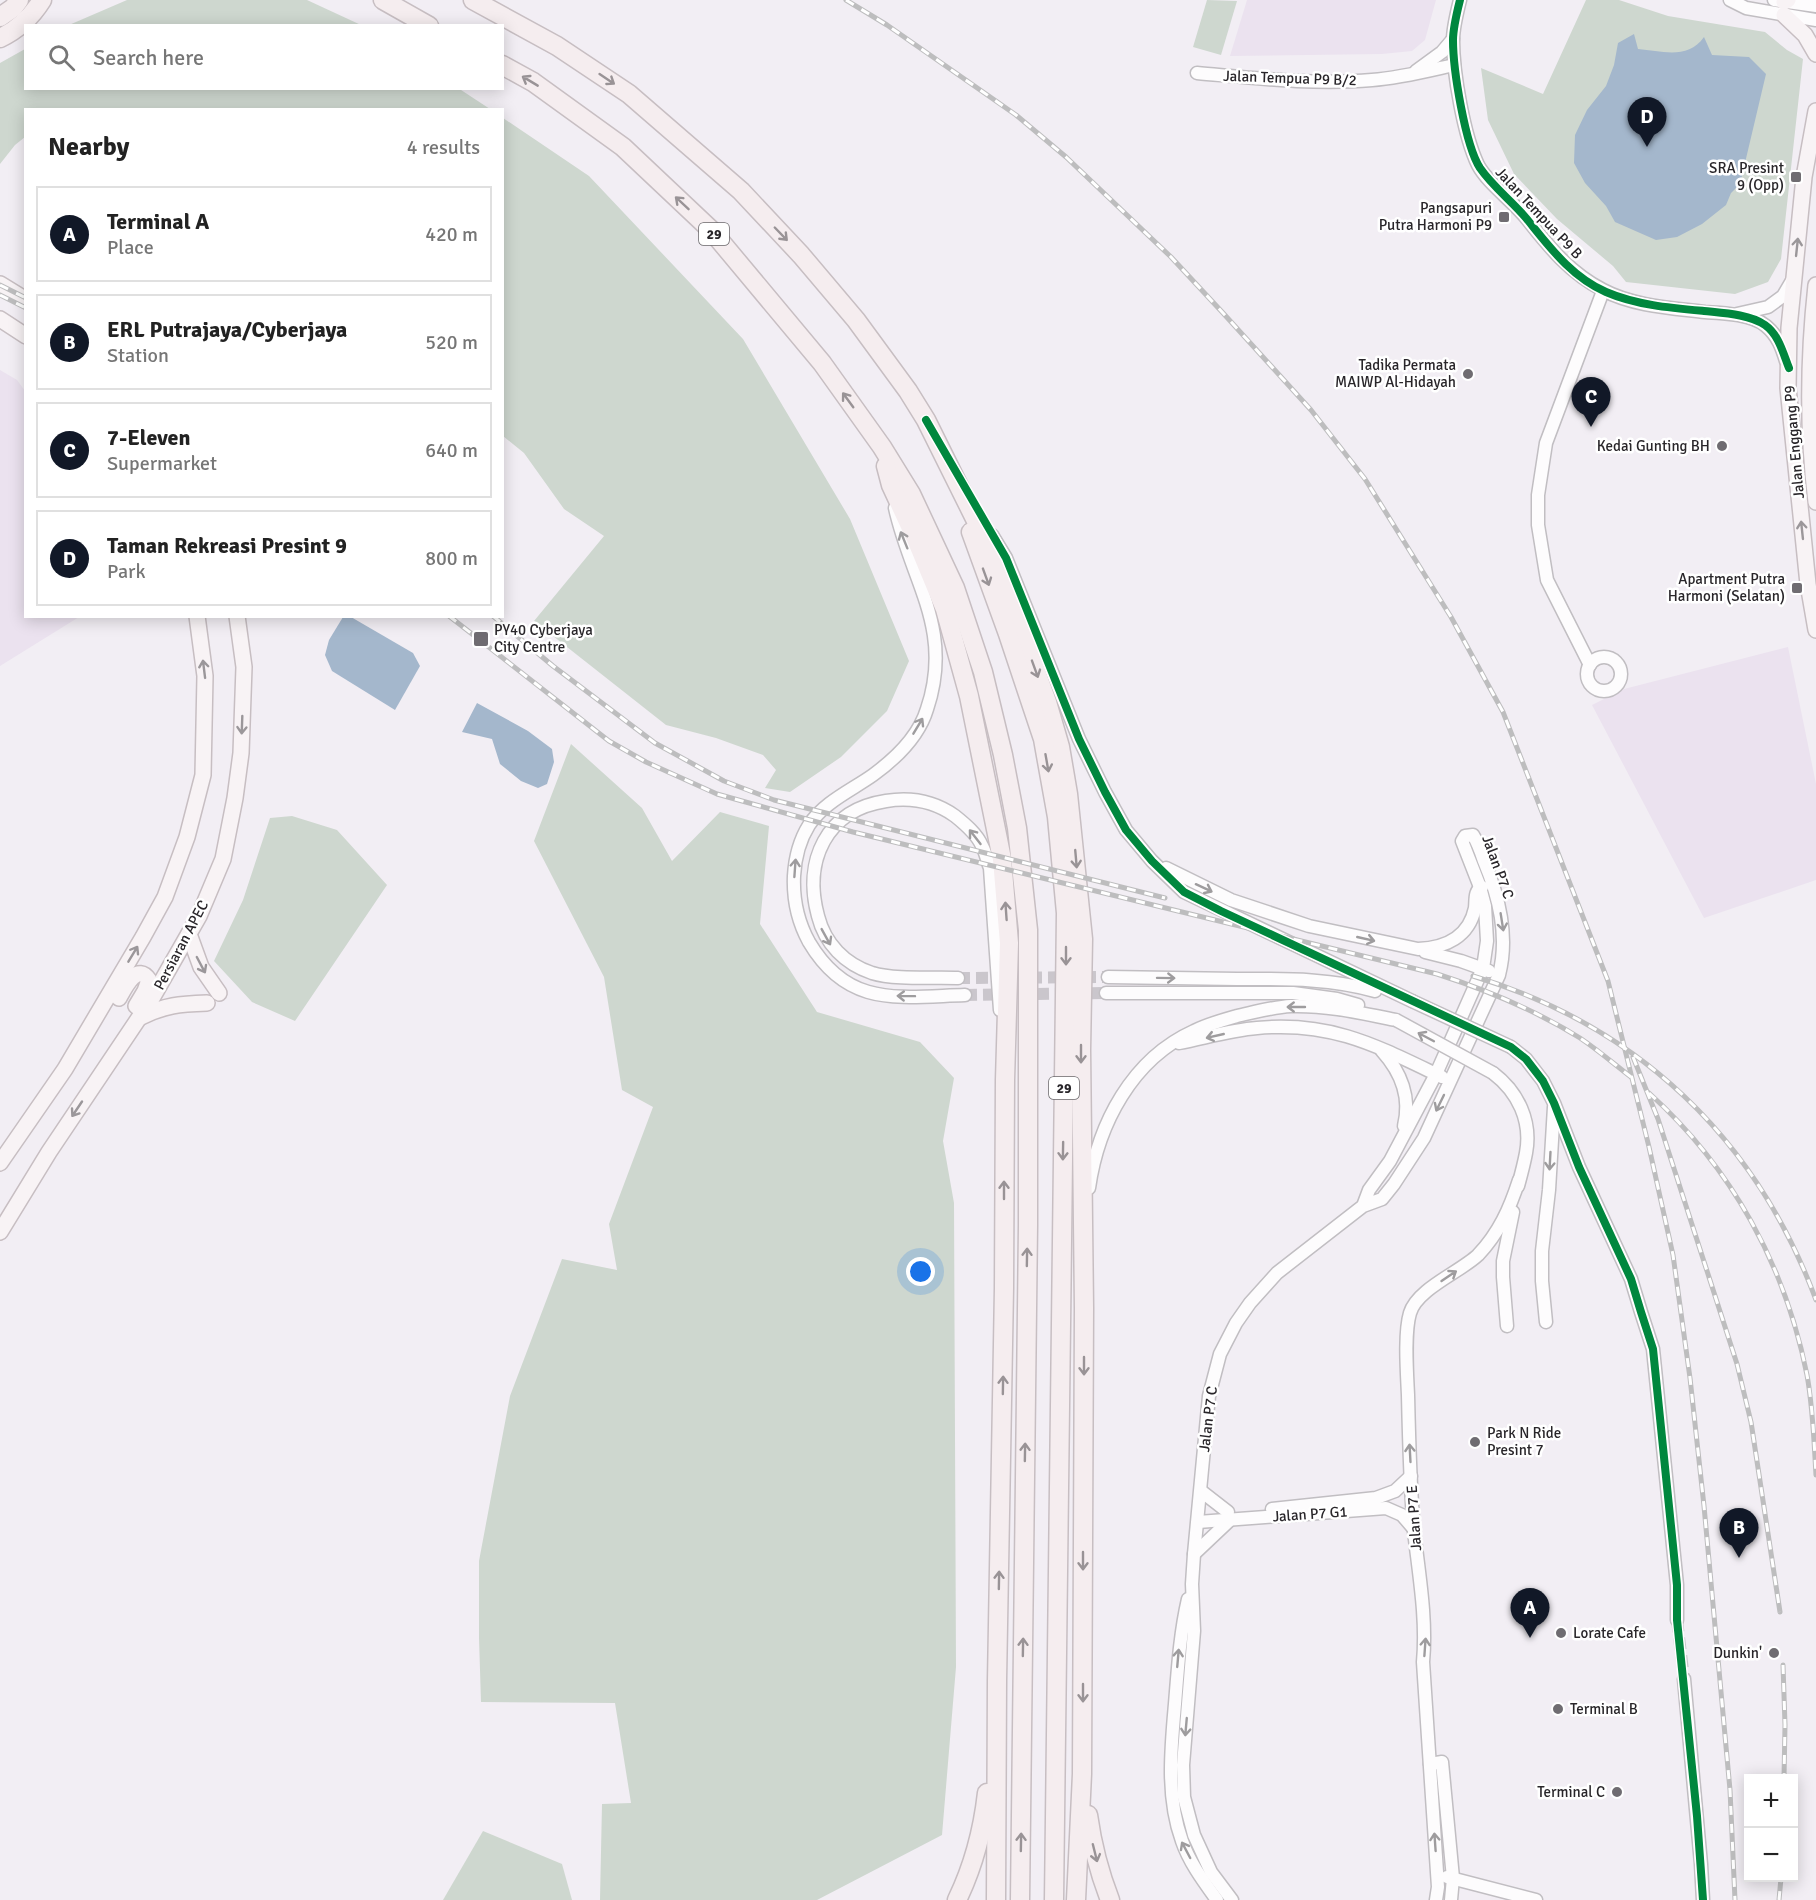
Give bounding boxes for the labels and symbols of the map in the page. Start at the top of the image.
street label: Jalan Tempua P9 B/2 [1223,67,1357,89]
one-way arrow [599,73,615,85]
one-way arrow [522,75,539,87]
pin: D [1628,98,1666,147]
place label: SRA Presint 9 (Opp) [1709,159,1784,194]
street label: Jalan Tempua P9 B [1492,163,1586,263]
marker: SRA Presint 9 (Opp) [1789,170,1803,184]
one-way arrow [674,196,689,210]
place label: Pangsapuri Putra Harmoni P9 [1379,199,1492,234]
marker: Pangsapuri Putra Harmoni P9 [1497,210,1511,224]
road number: 29 [699,223,729,245]
one-way arrow [774,226,788,241]
one-way arrow [1792,238,1803,257]
place label: Tadika Permata MAIWP Al-Hidayah [1335,356,1456,391]
marker: Tadika Permata MAIWP Al-Hidayah [1461,367,1475,381]
pin: C [1572,378,1610,427]
street label: Jalan Enggang P9 [1780,385,1808,499]
one-way arrow [842,392,854,408]
place label: Kedai Gunting BH [1597,437,1710,455]
marker: Kedai Gunting BH [1715,439,1729,453]
one-way arrow [1796,521,1807,541]
one-way arrow [898,531,909,549]
one-way arrow [982,568,993,586]
place label: Apartment Putra Harmoni (Selatan) [1668,570,1785,605]
marker: Apartment Putra Harmoni (Selatan) [1790,581,1804,595]
place label: PY40 Cyberjaya City Centre [494,621,593,656]
marker: PY40 Cyberjaya City Centre [472,630,490,648]
one-way arrow [198,659,209,679]
one-way arrow [1030,659,1041,678]
one-way arrow [236,715,248,735]
one-way arrow [913,718,925,735]
one-way arrow [1042,752,1053,772]
one-way arrow [969,829,982,845]
street label: Jalan P7 C [1478,833,1518,901]
one-way arrow [1071,849,1082,869]
one-way arrow [790,859,801,879]
one-way arrow [1194,882,1212,894]
street label: Persiaran APEC [150,897,212,993]
one-way arrow [1001,902,1012,922]
one-way arrow [1496,912,1507,931]
one-way arrow [821,927,832,945]
one-way arrow [1356,933,1375,945]
one-way arrow [127,946,139,963]
one-way arrow [1060,946,1072,966]
one-way arrow [195,956,207,973]
one-way arrow [1156,972,1176,984]
one-way arrow [897,990,917,1002]
one-way arrow [1287,1001,1307,1013]
one-way arrow [1206,1030,1225,1042]
one-way arrow [1418,1031,1435,1043]
one-way arrow [1075,1043,1087,1063]
road number: 29 [1049,1077,1079,1099]
one-way arrow [1434,1094,1446,1112]
one-way arrow [71,1101,83,1117]
one-way arrow [1057,1141,1069,1161]
one-way arrow [1545,1151,1556,1171]
one-way arrow [998,1181,1010,1201]
one-way arrow [1022,1247,1033,1267]
your location [906,1257,935,1286]
one-way arrow [1440,1270,1457,1282]
one-way arrow [1078,1356,1090,1376]
one-way arrow [997,1376,1008,1396]
street label: Jalan P7 C [1195,1385,1221,1453]
place label: Park N Ride Presint 7 [1487,1424,1561,1459]
marker: Park N Ride Presint 7 [1468,1435,1482,1449]
one-way arrow [1019,1442,1031,1462]
one-way arrow [1404,1443,1415,1463]
street label: Jalan P7 E [1403,1485,1425,1551]
street label: Jalan P7 G1 [1272,1502,1348,1526]
pin: B [1720,1508,1758,1558]
one-way arrow [1077,1551,1089,1571]
one-way arrow [993,1571,1005,1591]
pin: A [1510,1588,1550,1638]
place label: Lorate Cafe [1573,1624,1646,1642]
marker: Lorate Cafe [1554,1626,1568,1640]
one-way arrow [1017,1637,1029,1657]
one-way arrow [1419,1638,1430,1658]
place label: Dunkin' [1713,1644,1762,1662]
marker: Dunkin' [1767,1646,1781,1660]
one-way arrow [1173,1648,1184,1668]
one-way arrow [1077,1682,1089,1702]
place label: Terminal B [1570,1700,1638,1718]
marker: Terminal B [1551,1702,1565,1716]
one-way arrow [1180,1716,1191,1736]
place label: Terminal C [1537,1783,1605,1801]
marker: Terminal C [1610,1785,1624,1799]
one-way arrow [1015,1832,1027,1852]
one-way arrow [1429,1832,1440,1852]
one-way arrow [1180,1842,1192,1860]
one-way arrow [1090,1843,1102,1862]

